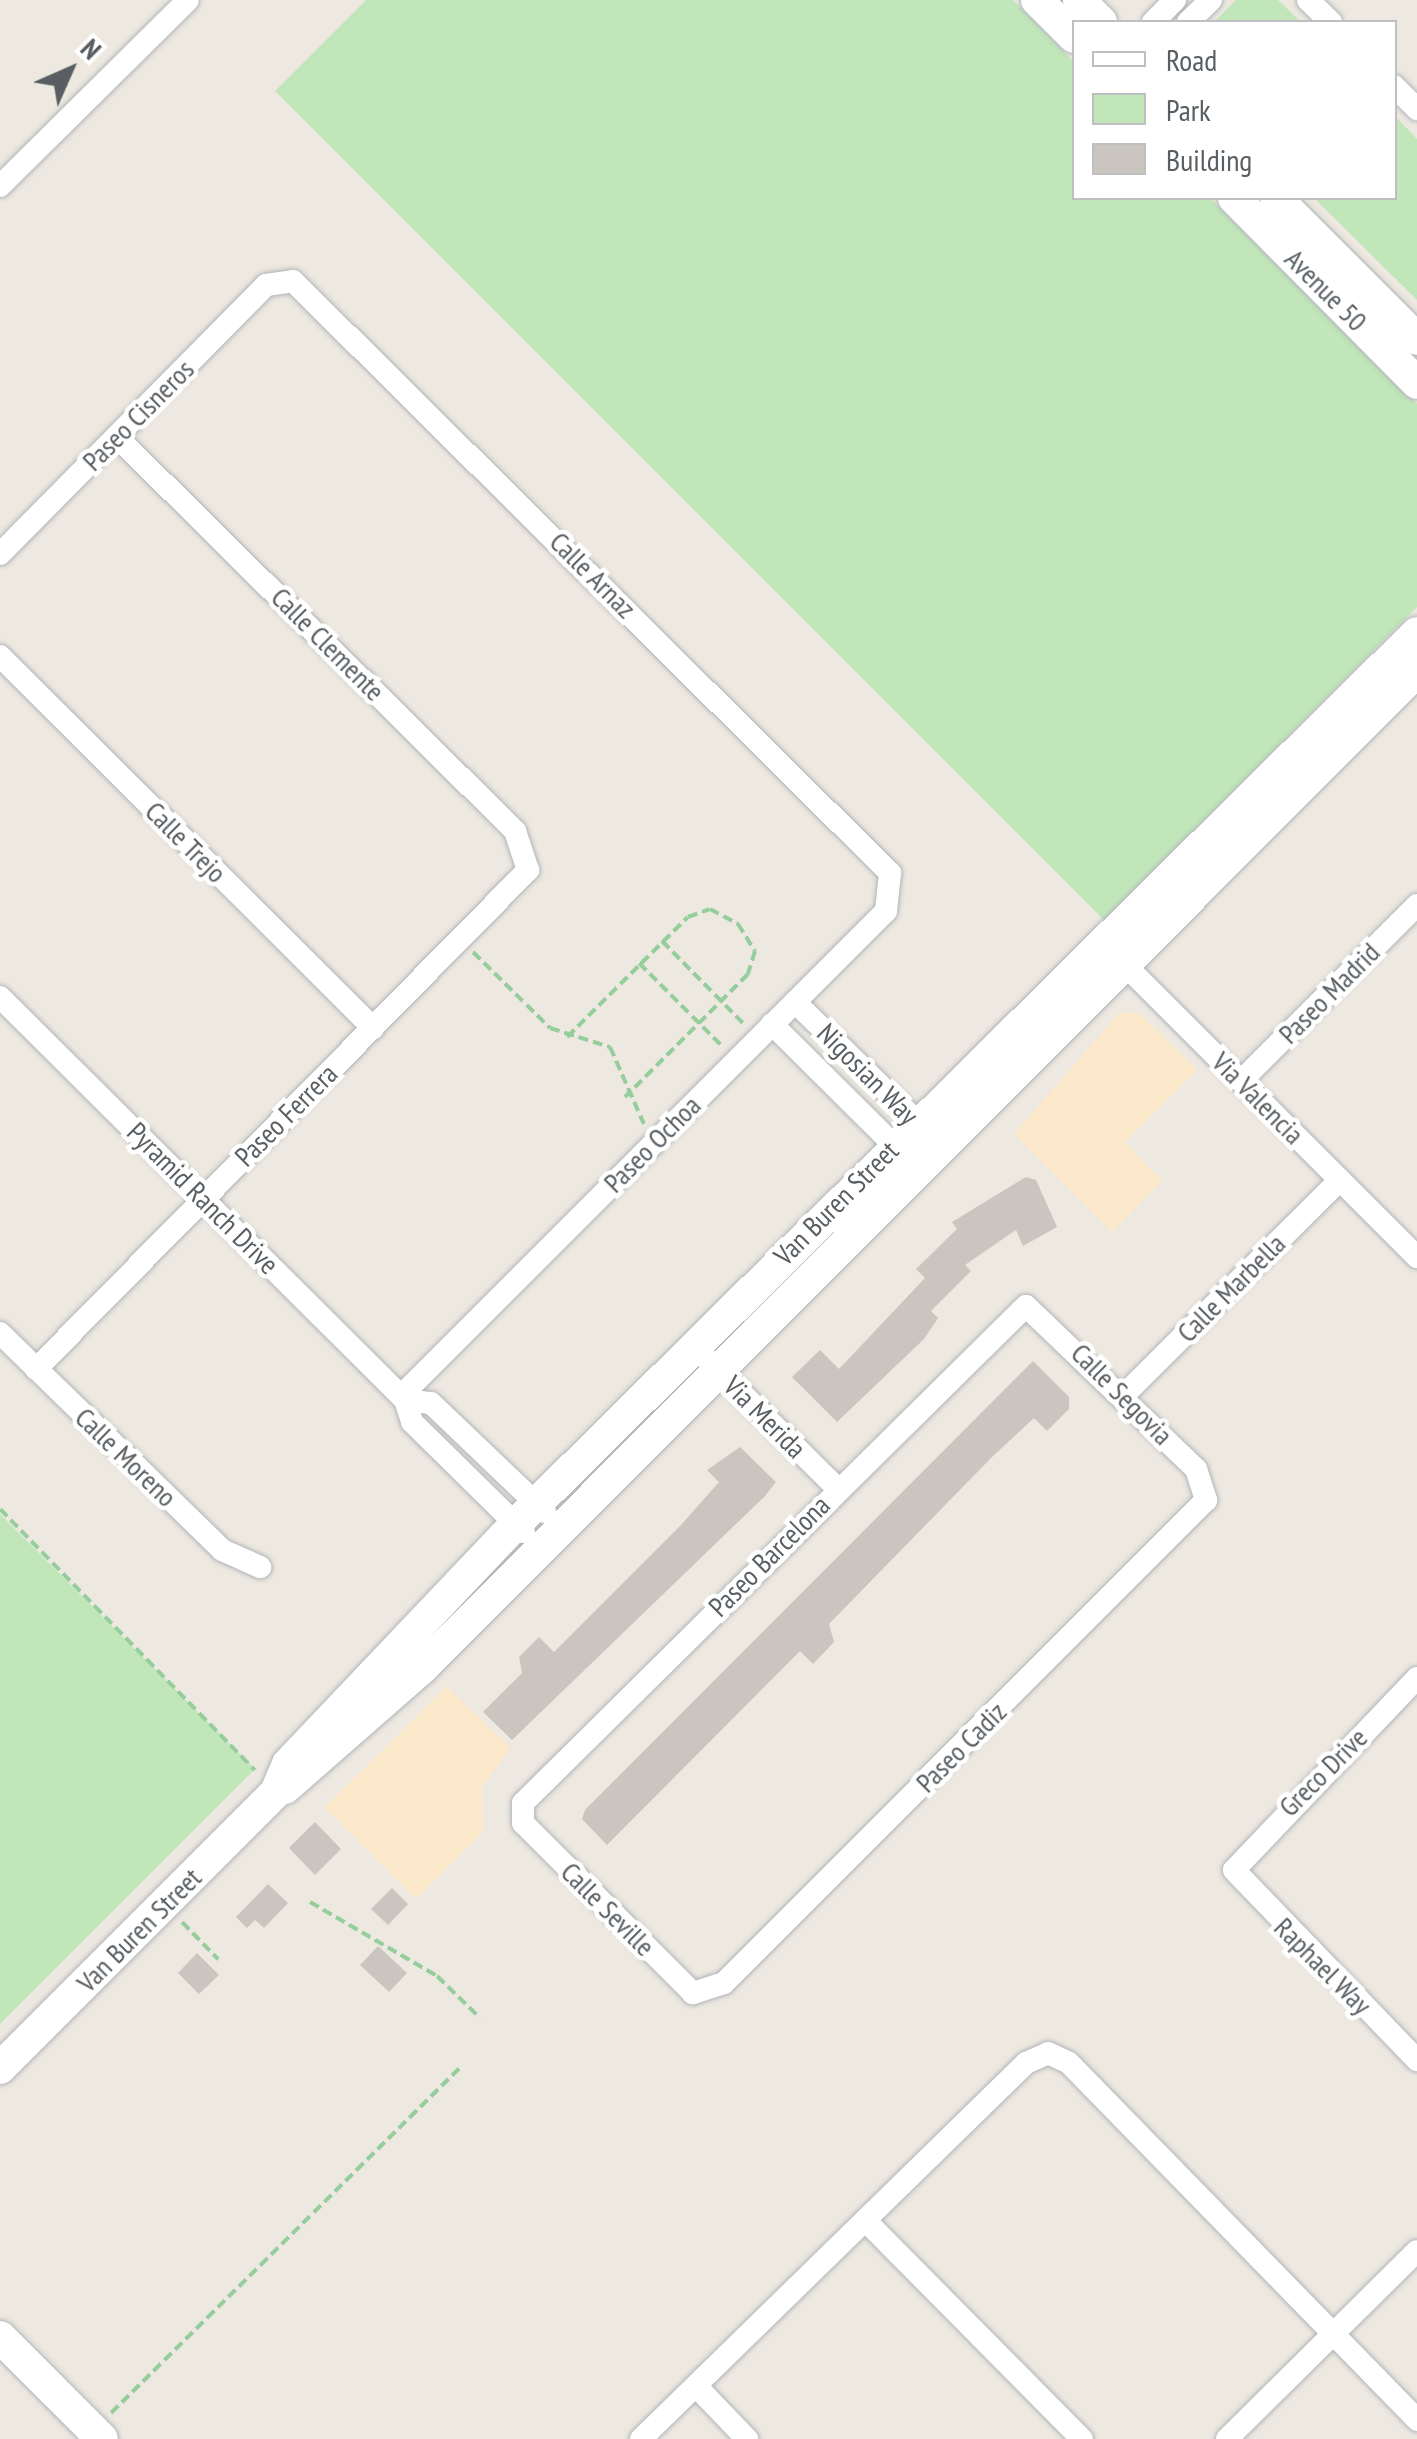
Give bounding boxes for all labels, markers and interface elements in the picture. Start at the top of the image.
north arrow [20,20,120,120]
legend [1072,20,1397,200]
text: N [73,30,110,67]
text: Road [1166,40,1217,79]
text: Park [1166,90,1211,129]
text: Building [1166,140,1252,179]
street label: Avenue 50 [1278,242,1374,338]
street label: Paseo Cisneros [75,352,201,478]
street label: Calle Arnaz [543,525,643,625]
street label: Calle Clemente [264,580,392,708]
street label: Calle Trejo [138,794,234,890]
street label: Paseo Madrid [1272,936,1386,1050]
street label: Nigosian Way [810,1016,926,1132]
street label: Via Valencia [1205,1045,1311,1151]
street label: Paseo Ferrera [228,1057,344,1173]
street label: Paseo Ochoa [597,1089,707,1199]
street label: Pyramid Ranch Drive [120,1115,286,1281]
street label: Van Buren Street [767,1134,905,1272]
street label: Calle Marbella [1170,1227,1292,1349]
street label: Calle Segovia [1064,1336,1180,1452]
street label: Via Merida [717,1369,813,1465]
street label: Calle Moreno [68,1401,184,1513]
street label: Paseo Barcelona [702,1489,836,1623]
street label: Paseo Cadiz [909,1695,1013,1799]
street label: Greco Drive [1272,1721,1374,1823]
street label: Calle Seville [554,1855,662,1963]
street label: Van Buren Street [70,1861,208,1999]
street label: Raphael Way [1267,1910,1379,2022]

